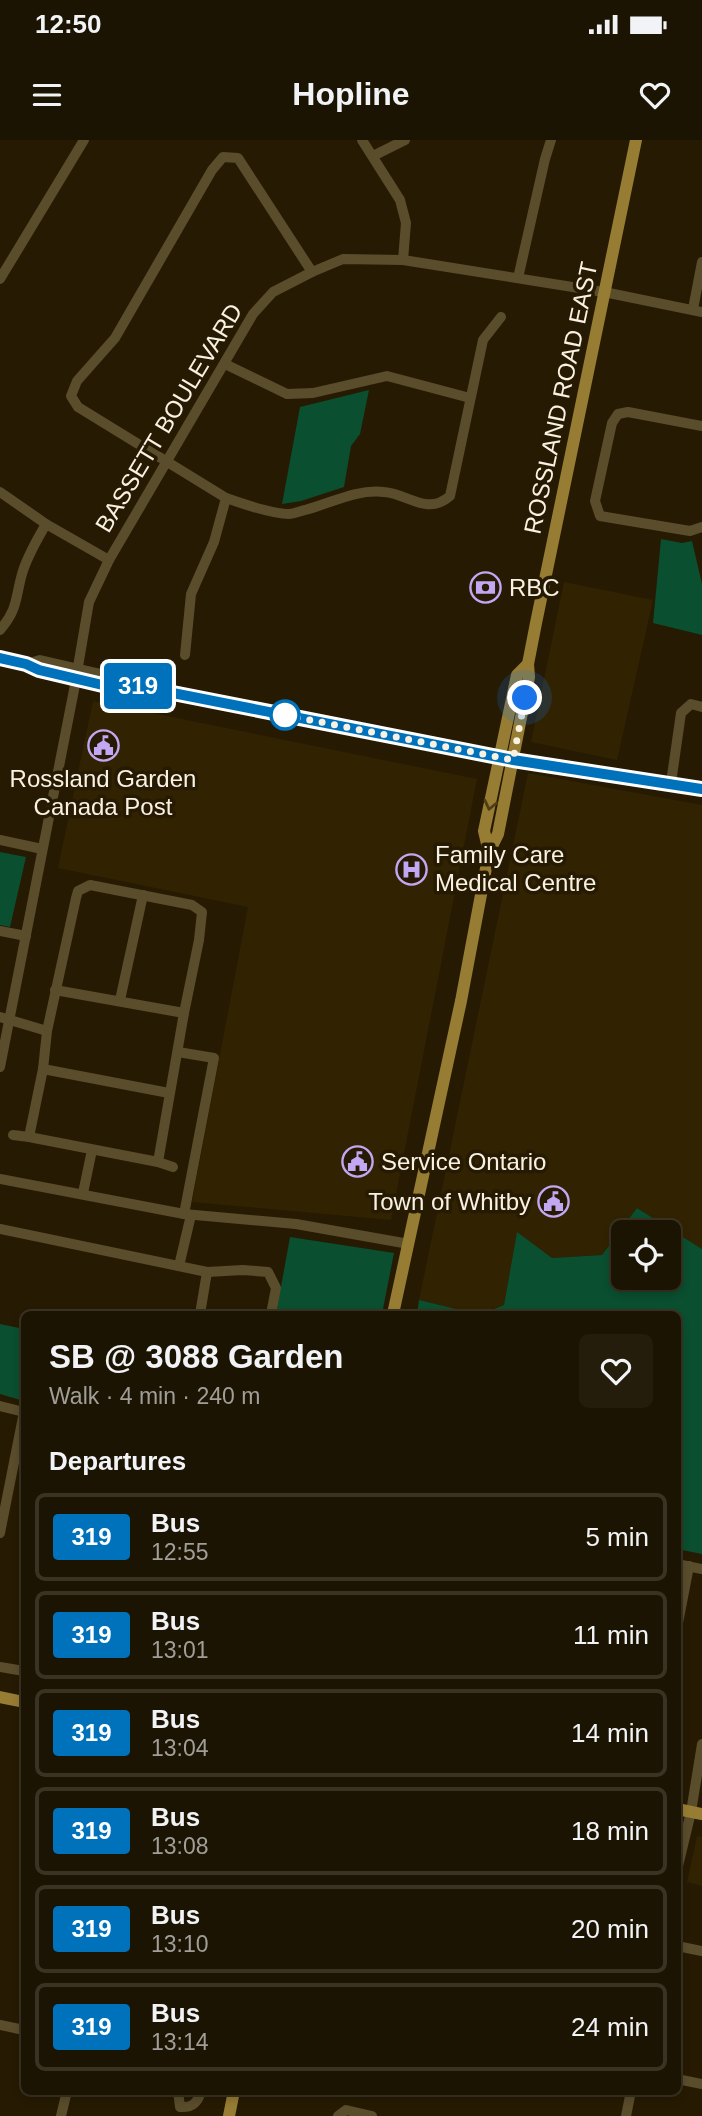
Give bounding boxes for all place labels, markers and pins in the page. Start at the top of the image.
bank icon: RBC [469,571,503,605]
place label: RBC [509,574,560,601]
unlabelled marker [270,700,300,730]
public building icon: Rossland Garden Canada Post [86,728,120,762]
place label: Rossland Garden Canada Post [10,765,196,820]
place label: Family Care Medical Centre [435,841,596,896]
hospital icon: Family Care Medical Centre [395,852,429,886]
public building icon: Service Ontario [341,1145,375,1179]
place label: Service Ontario [381,1148,546,1175]
public building icon: Town of Whitby [537,1185,571,1219]
place label: Town of Whitby [368,1188,531,1215]

